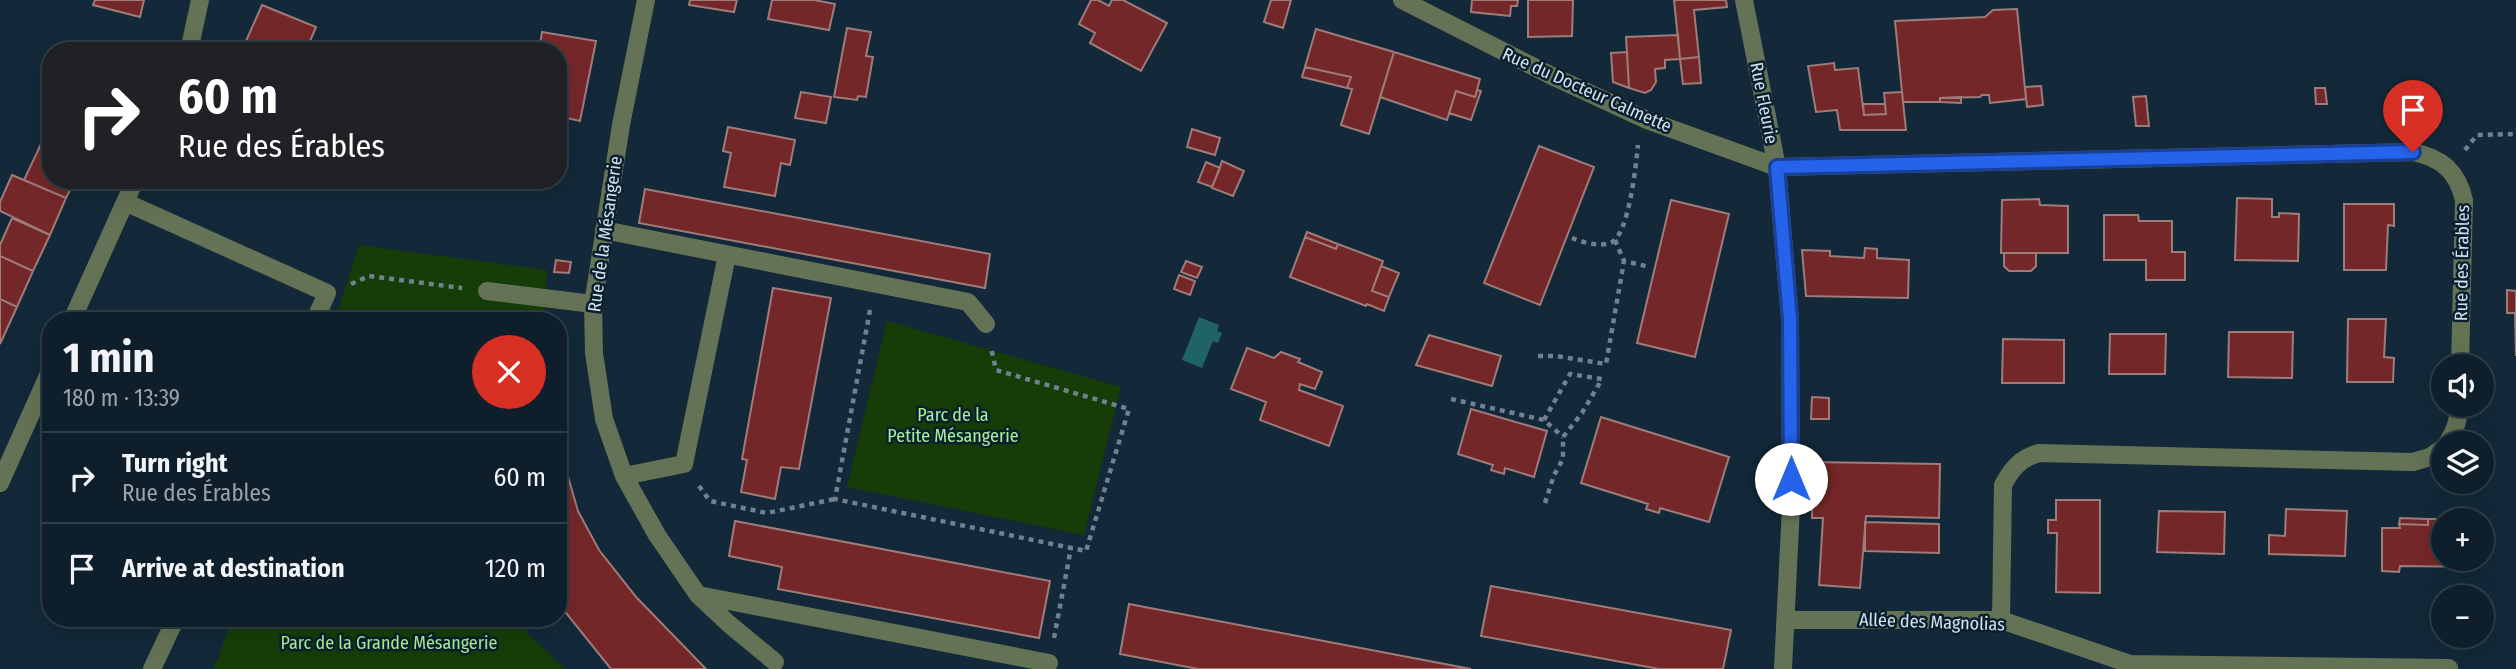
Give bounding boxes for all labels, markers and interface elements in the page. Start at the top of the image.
street label: Rue du Docteur Calmette [1499,43,1675,137]
street label: Rue Fleurie [1745,60,1783,146]
text: 60 m [178,67,278,126]
icon: right [63,70,154,161]
pin [2383,80,2443,152]
icon: arrive [2394,91,2432,129]
text: Rue des Érables [178,127,385,165]
street label: Rue de la Mésangerie [583,155,627,313]
street label: Rue des Érables [2449,204,2474,321]
text: 1 min [63,333,154,383]
button: close [472,335,546,409]
map controls [2431,354,2494,648]
button: sound [2431,354,2494,417]
text: 180 m · 13:39 [63,384,180,412]
park label: Parc de la Petite Mésangerie [887,404,1019,447]
button: layers [2431,431,2494,494]
position arrow [1754,442,1828,516]
text: Turn right [122,448,228,479]
icon: right [63,459,101,497]
text: 60 m [493,462,546,493]
text: Rue des Érables [122,479,271,507]
button: + [2431,508,2494,571]
icon: arrive [63,550,101,588]
text: Arrive at destination [122,553,345,584]
text: 120 m [485,553,546,584]
button: − [2431,585,2494,648]
street label: Allée des Magnolias [1859,608,2006,636]
park label: Parc de la Grande Mésangerie [281,632,498,654]

